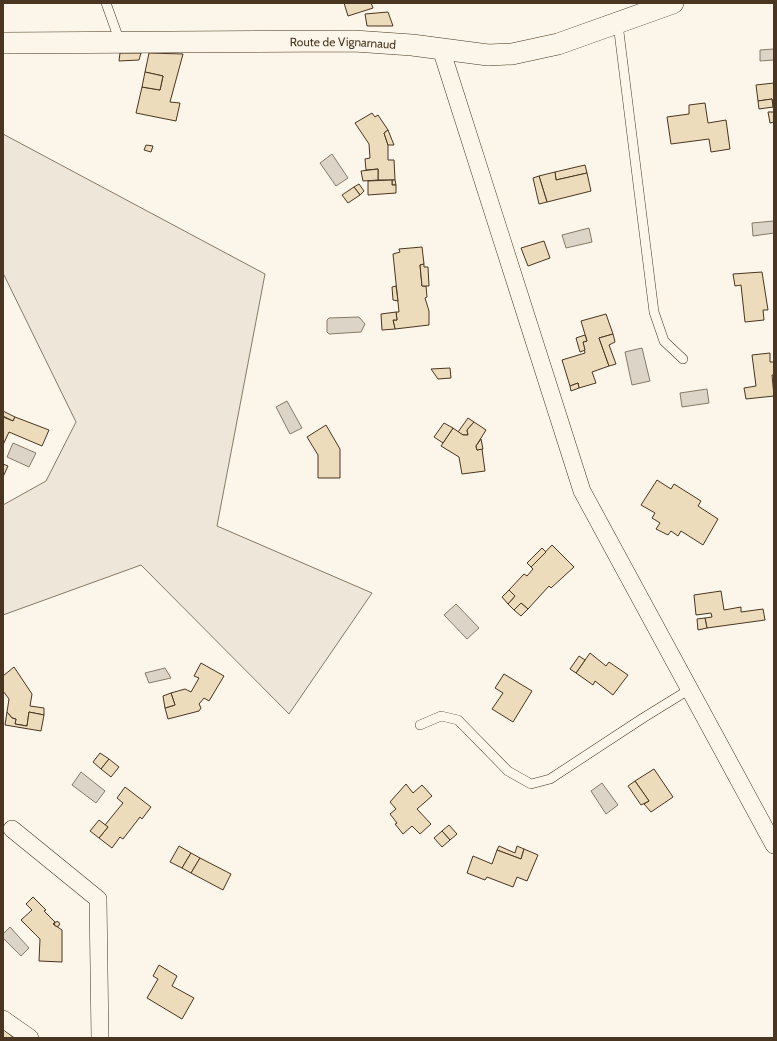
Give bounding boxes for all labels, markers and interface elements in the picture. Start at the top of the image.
street label: Route de Vignarnaud [290,33,397,51]

